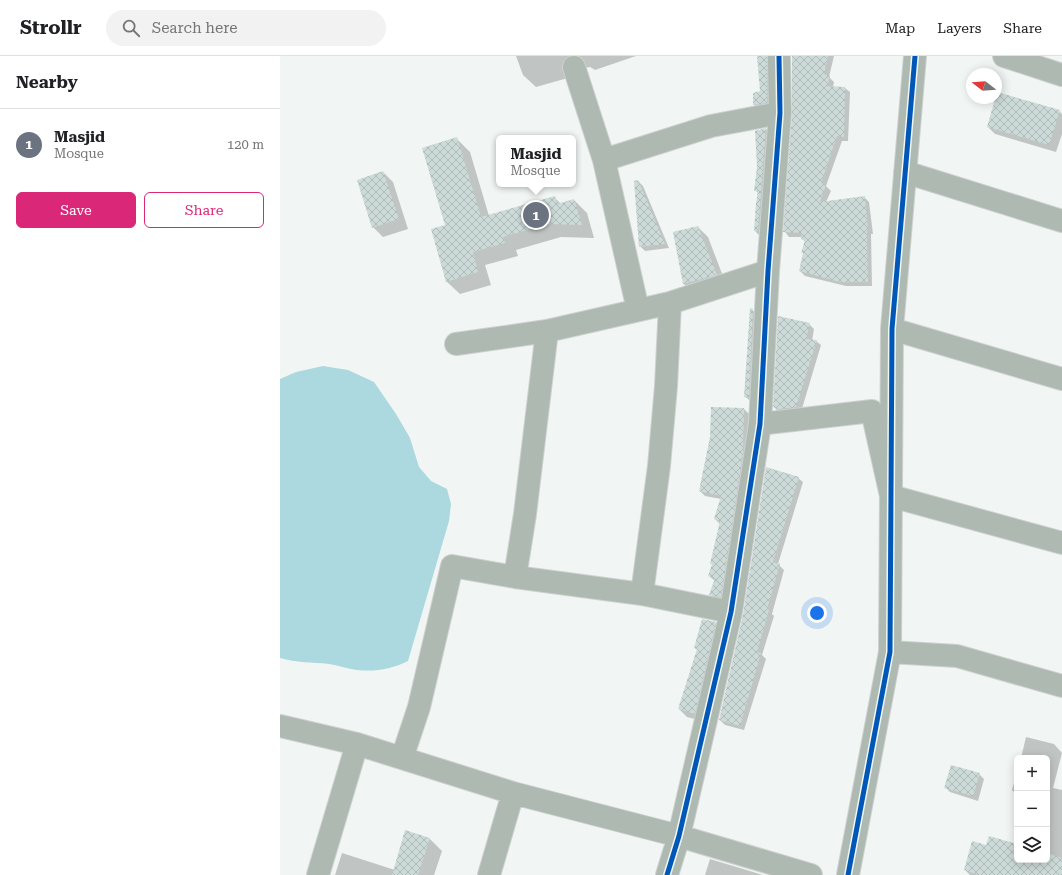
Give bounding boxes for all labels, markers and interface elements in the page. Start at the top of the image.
search box [106,10,386,46]
text: Strollr [20,16,82,39]
icon: search [120,17,142,39]
text: Search here [152,19,238,37]
text: Map [885,20,915,36]
text: Layers [937,20,981,36]
text: Share [1003,20,1042,36]
north arrow [966,68,1002,104]
text: Nearby [16,72,78,92]
text: Masjid [54,128,105,146]
popup [496,135,576,187]
text: 1 [25,137,33,152]
text: 120 m [227,137,264,152]
text: Masjid [511,145,561,163]
text: Mosque [54,146,104,161]
text: Mosque [511,163,560,178]
button: Save [16,192,136,228]
button: Share [144,192,264,228]
pin: 1 [523,200,549,230]
your location [807,603,827,623]
map controls [1014,755,1050,863]
button: + [1014,755,1050,791]
button: − [1014,791,1050,827]
button: layers [1014,827,1050,863]

